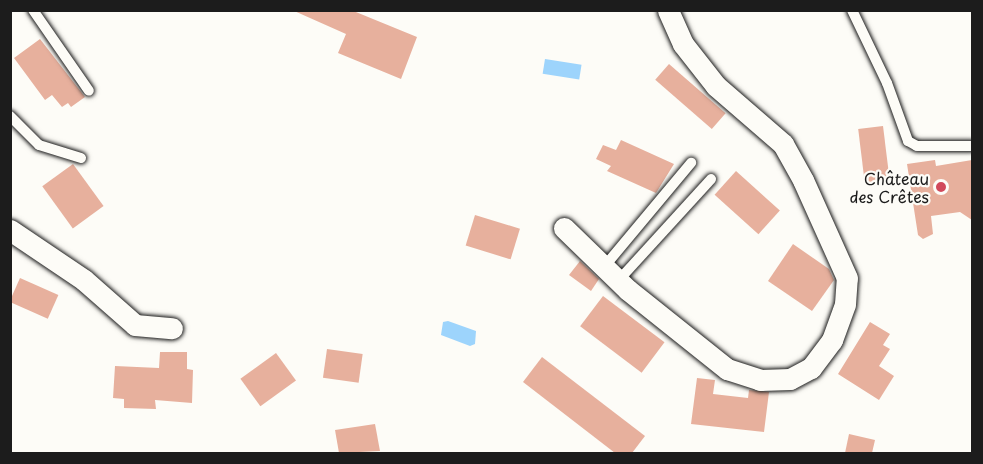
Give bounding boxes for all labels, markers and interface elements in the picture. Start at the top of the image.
place label: Château des Crêtes [848,168,929,206]
marker: Château des Crêtes [934,180,948,194]

